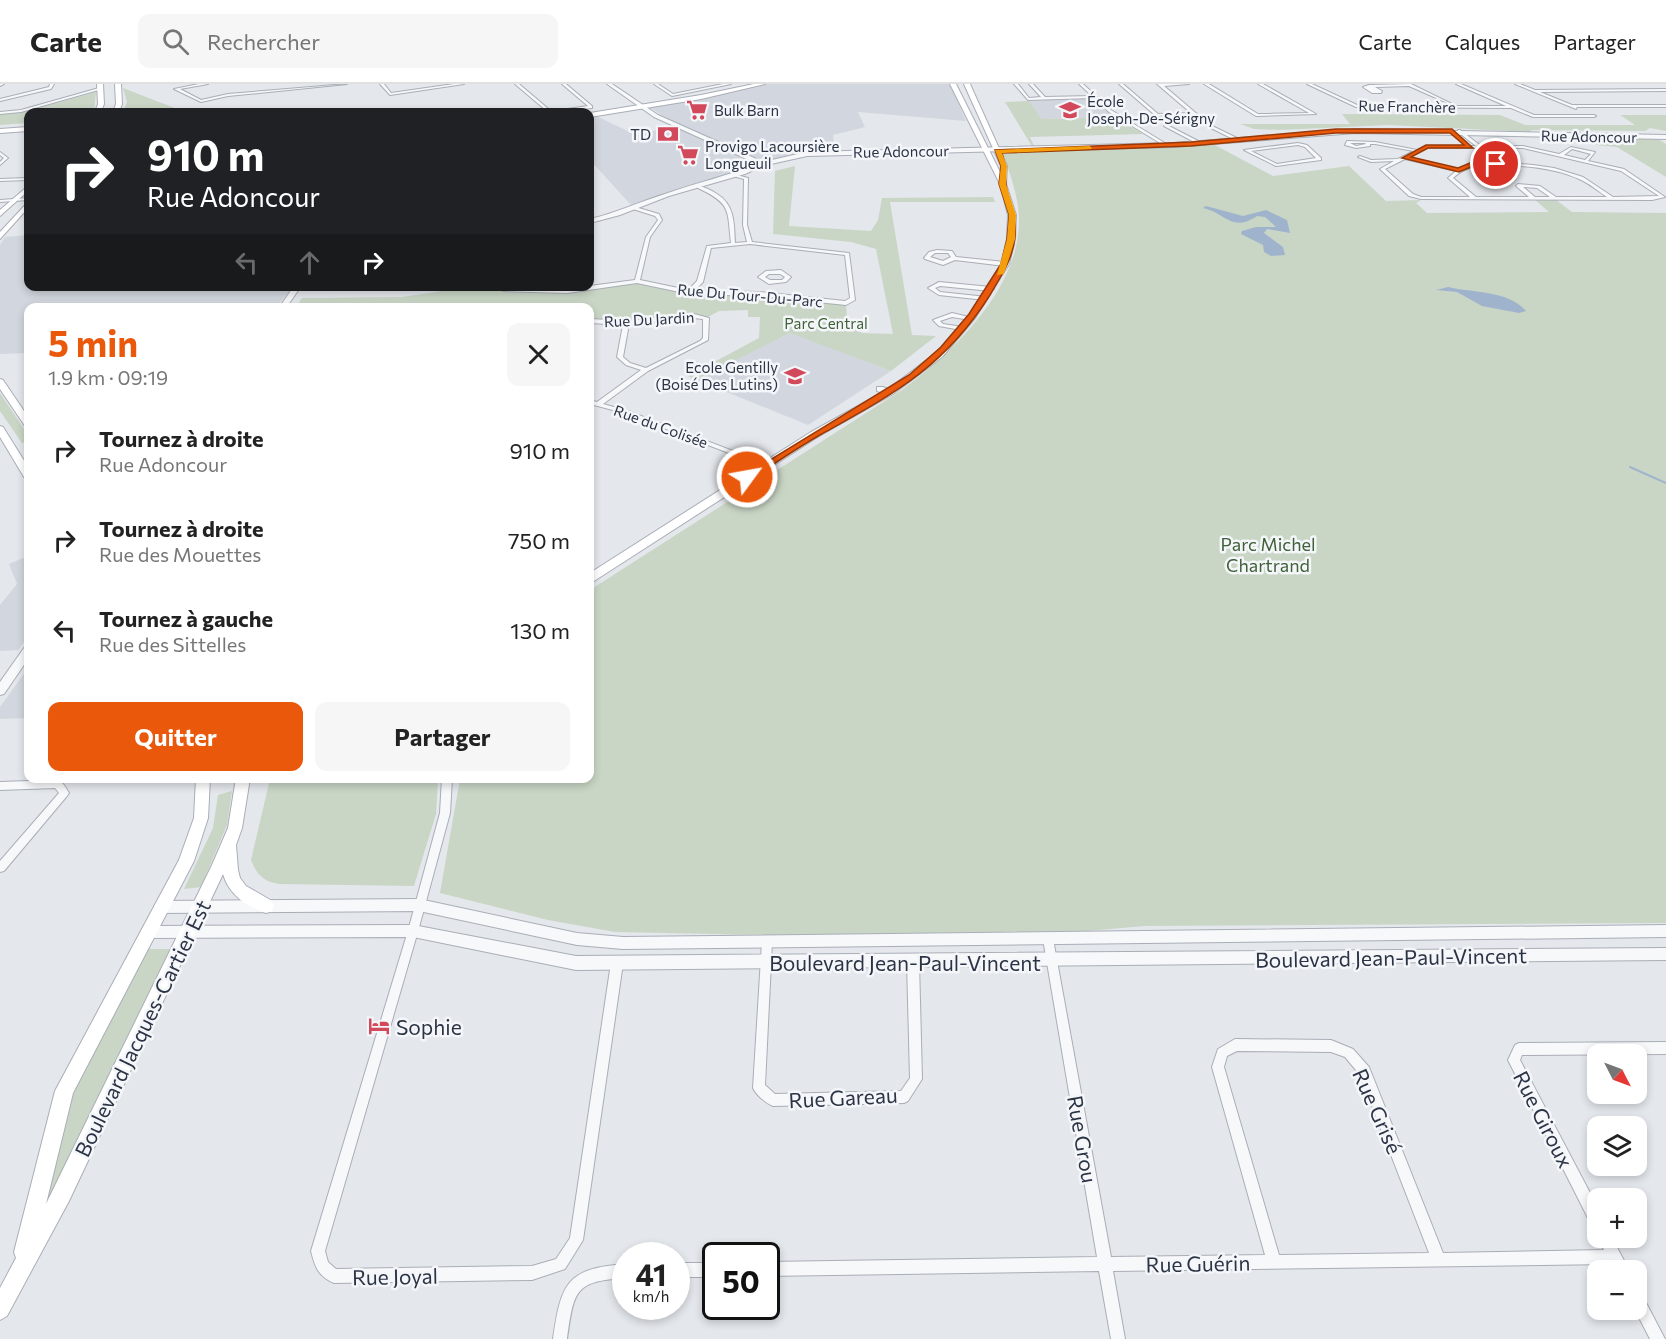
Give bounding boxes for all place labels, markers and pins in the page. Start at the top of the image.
place label: École Joseph-De-Sérigny [1087,91,1215,127]
supermarket icon: Bulk Barn [685,98,709,122]
school or university icon: École Joseph-De-Sérigny [1058,98,1082,122]
place label: Bulk Barn [714,101,779,119]
bank icon: TD [656,122,680,146]
place label: TD [630,125,651,143]
place label: Provigo Lacoursière Longueuil [705,137,839,172]
pin [1470,138,1521,189]
supermarket icon: Provigo Lacoursière Longueuil [676,143,700,167]
place label: Ecole Gentilly (Boisé Des Lutins) [655,358,778,393]
school or university icon: Ecole Gentilly (Boisé Des Lutins) [783,364,807,388]
hotel icon: Sophie [367,1014,391,1038]
place label: Sophie [396,1014,462,1039]

